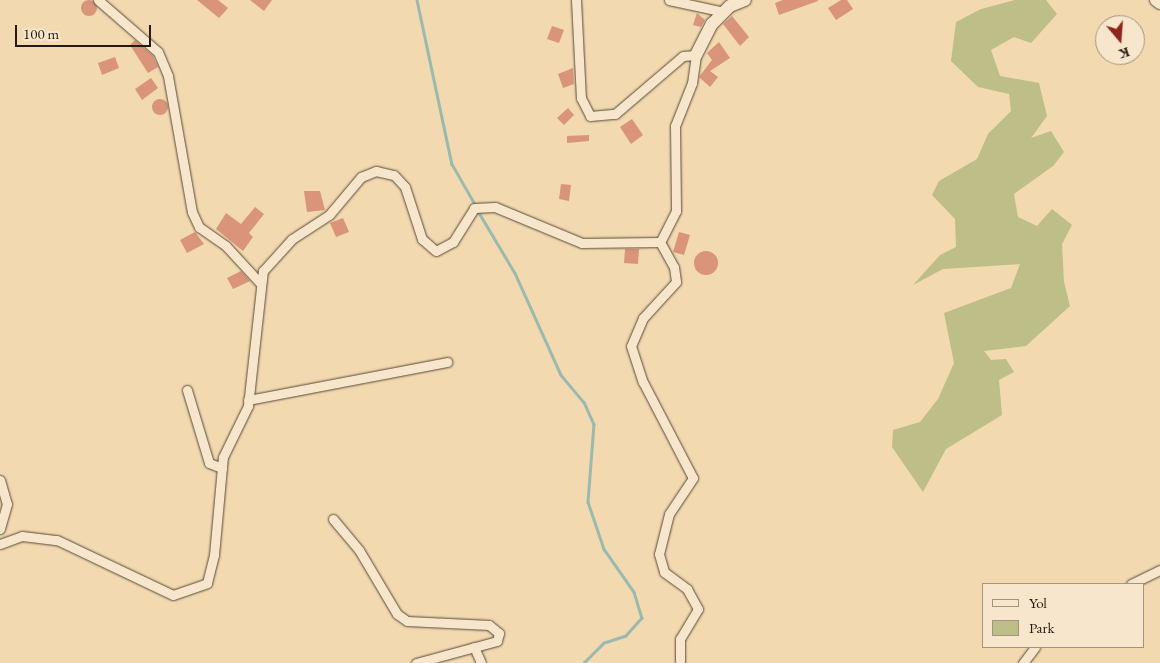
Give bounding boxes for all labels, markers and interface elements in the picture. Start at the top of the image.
scale bar [18,15,154,47]
north arrow [1095,15,1145,65]
text: 100 m [23,24,59,43]
text: K [1116,43,1132,64]
legend [982,583,1145,648]
text: Yol [1029,593,1047,612]
text: Park [1029,618,1055,637]

